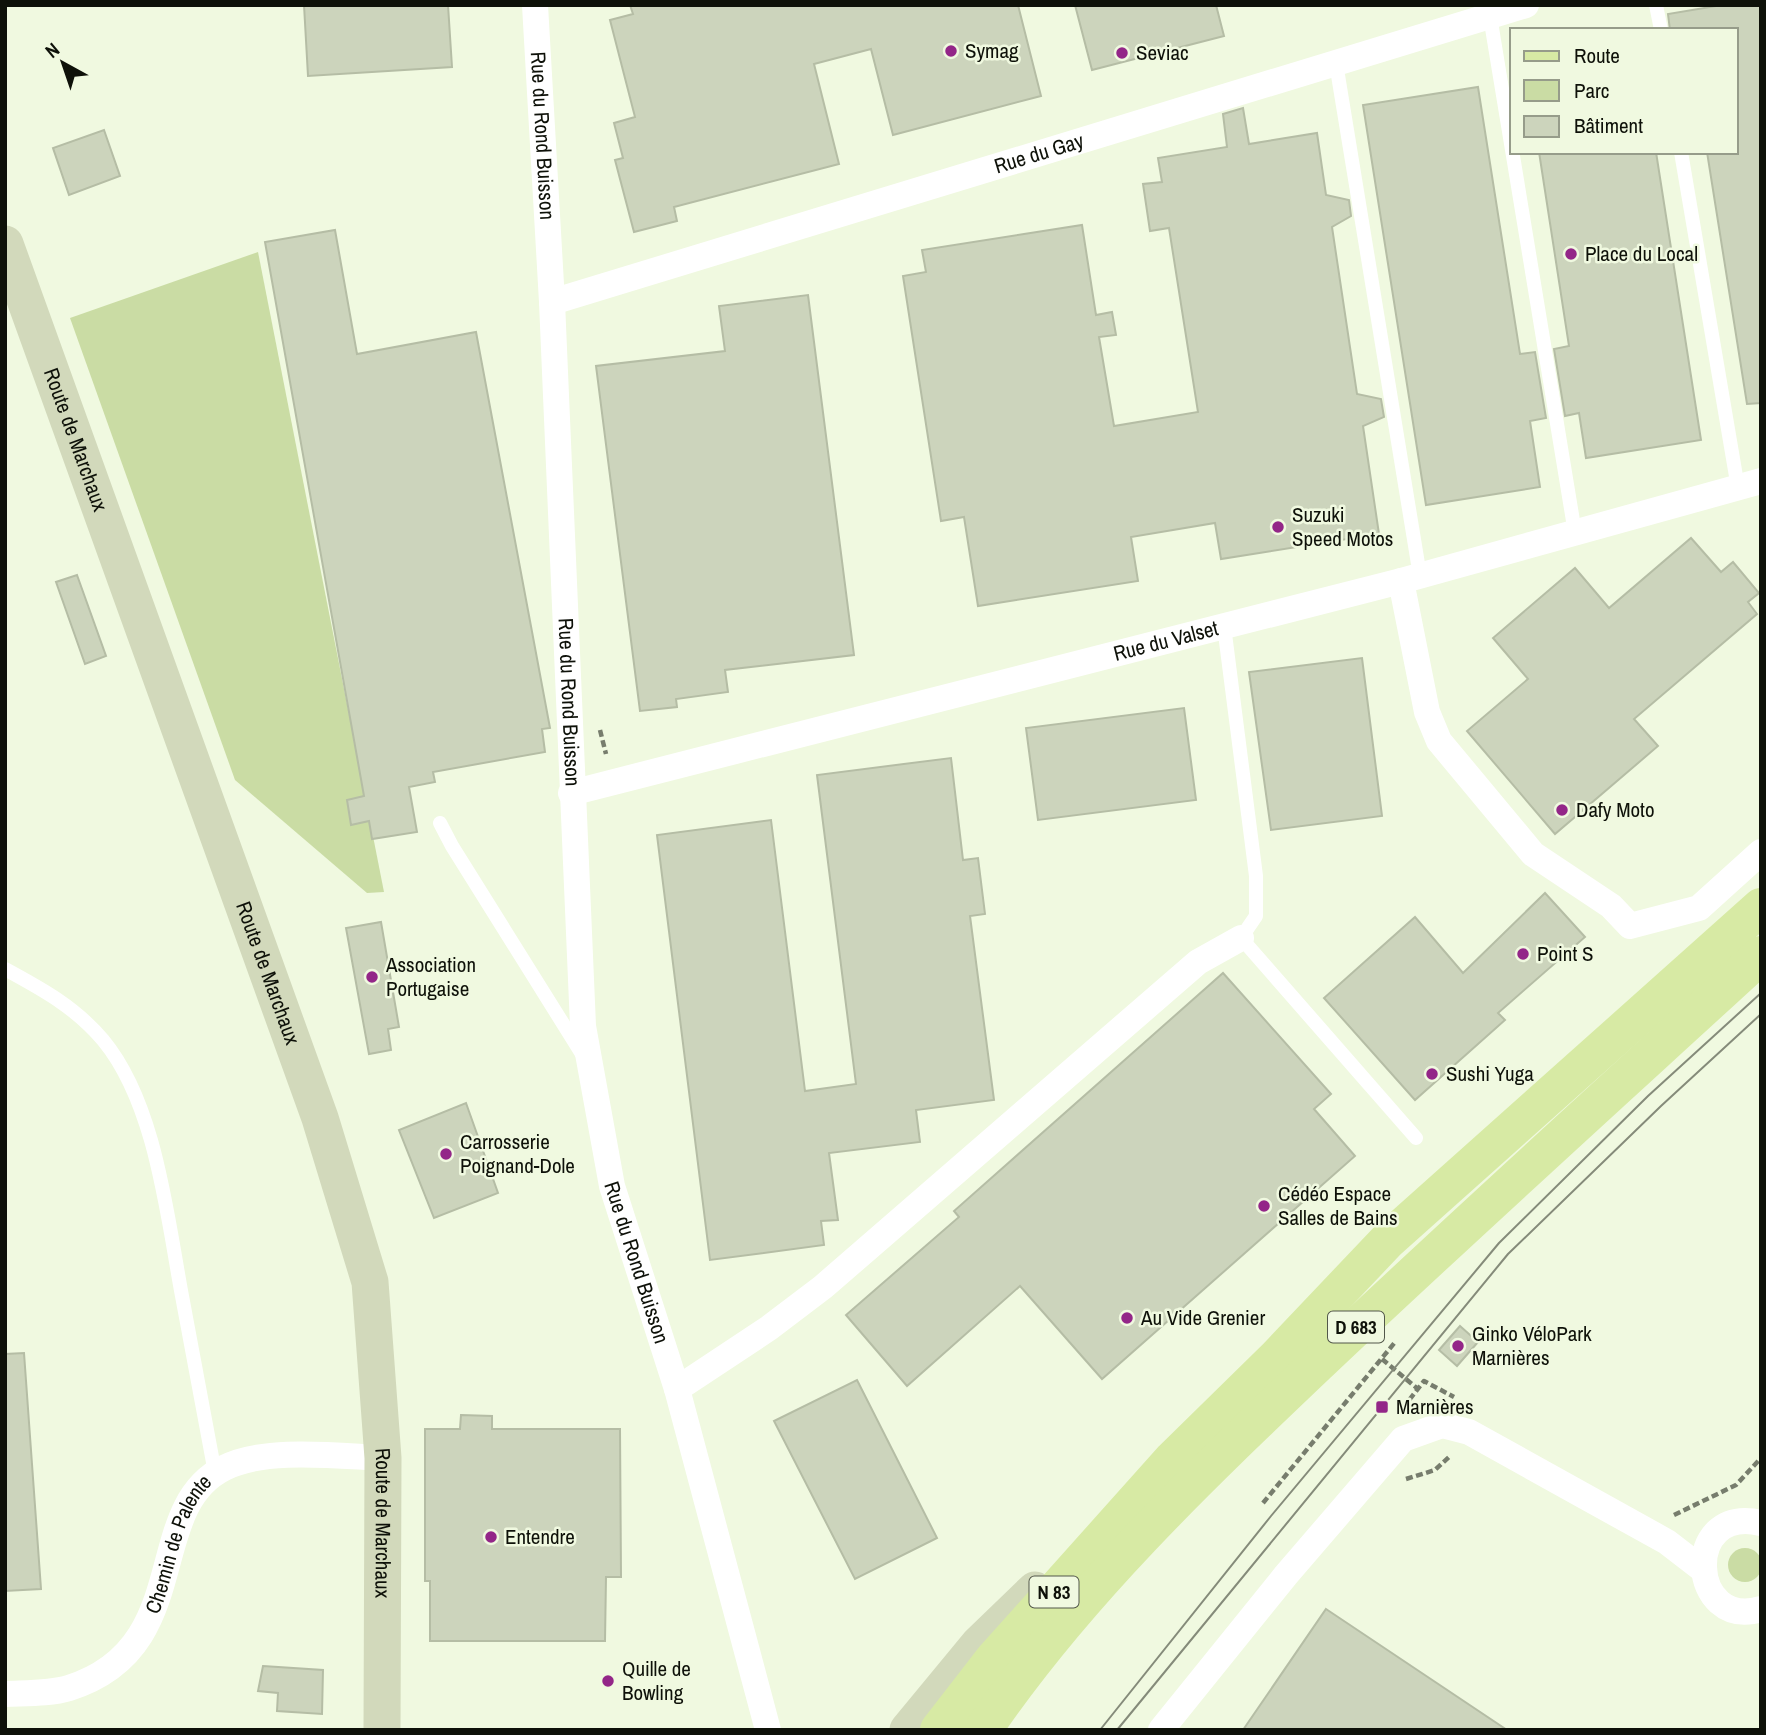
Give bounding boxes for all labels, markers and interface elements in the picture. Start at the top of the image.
north arrow [28,28,98,98]
legend [1510,28,1738,154]
text: N [39,36,65,64]
place label: Symag [965,36,1019,65]
place label: Seviac [1136,38,1189,67]
text: Route [1574,41,1620,70]
marker: Symag [943,43,959,59]
marker: Seviac [1114,45,1130,61]
street label: Rue du Rond Buisson [524,51,562,221]
text: Parc [1574,76,1609,105]
text: Bâtiment [1574,111,1643,140]
street label: Rue du Gay [991,126,1087,180]
place label: Place du Local [1585,239,1698,268]
marker: Place du Local [1563,246,1579,262]
street label: Route de Marchaux [37,364,115,516]
place label: Suzuki Speed Motos [1292,500,1393,553]
marker: Suzuki Speed Motos [1270,519,1286,535]
street label: Rue du Valset [1110,613,1221,668]
street label: Rue du Rond Buisson [552,617,588,787]
place label: Dafy Moto [1576,795,1654,824]
marker: Dafy Moto [1554,802,1570,818]
street label: Route de Marchaux [229,897,308,1049]
place label: Point S [1537,939,1594,968]
marker: Point S [1515,946,1531,962]
place label: Association Portugaise [385,950,476,1003]
marker: Association Portugaise [364,969,380,985]
place label: Sushi Yuga [1446,1059,1534,1088]
marker: Sushi Yuga [1424,1066,1440,1082]
place label: Carrosserie Poignand-Dole [460,1127,575,1180]
marker: Carrosserie Poignand-Dole [438,1146,454,1162]
street label: Rue du Rond Buisson [597,1178,676,1347]
place label: Cédéo Espace Salles de Bains [1278,1179,1398,1232]
marker: Cédéo Espace Salles de Bains [1256,1198,1272,1214]
place label: Au Vide Grenier [1140,1303,1265,1332]
marker: Au Vide Grenier [1119,1310,1135,1326]
road number: D 683 [1328,1312,1384,1343]
place label: Ginko VéloPark Marnières [1472,1319,1592,1372]
marker: Ginko VéloPark Marnières [1450,1338,1466,1354]
place label: Marnières [1396,1392,1474,1421]
marker: Marnières [1374,1399,1390,1415]
street label: Route de Marchaux [368,1447,398,1599]
street label: Chemin de Palente [138,1468,218,1618]
place label: Entendre [505,1522,575,1551]
marker: Entendre [483,1529,499,1545]
road number: N 83 [1030,1576,1078,1608]
place label: Quille de Bowling [622,1654,691,1707]
marker: Quille de Bowling [600,1673,616,1689]

